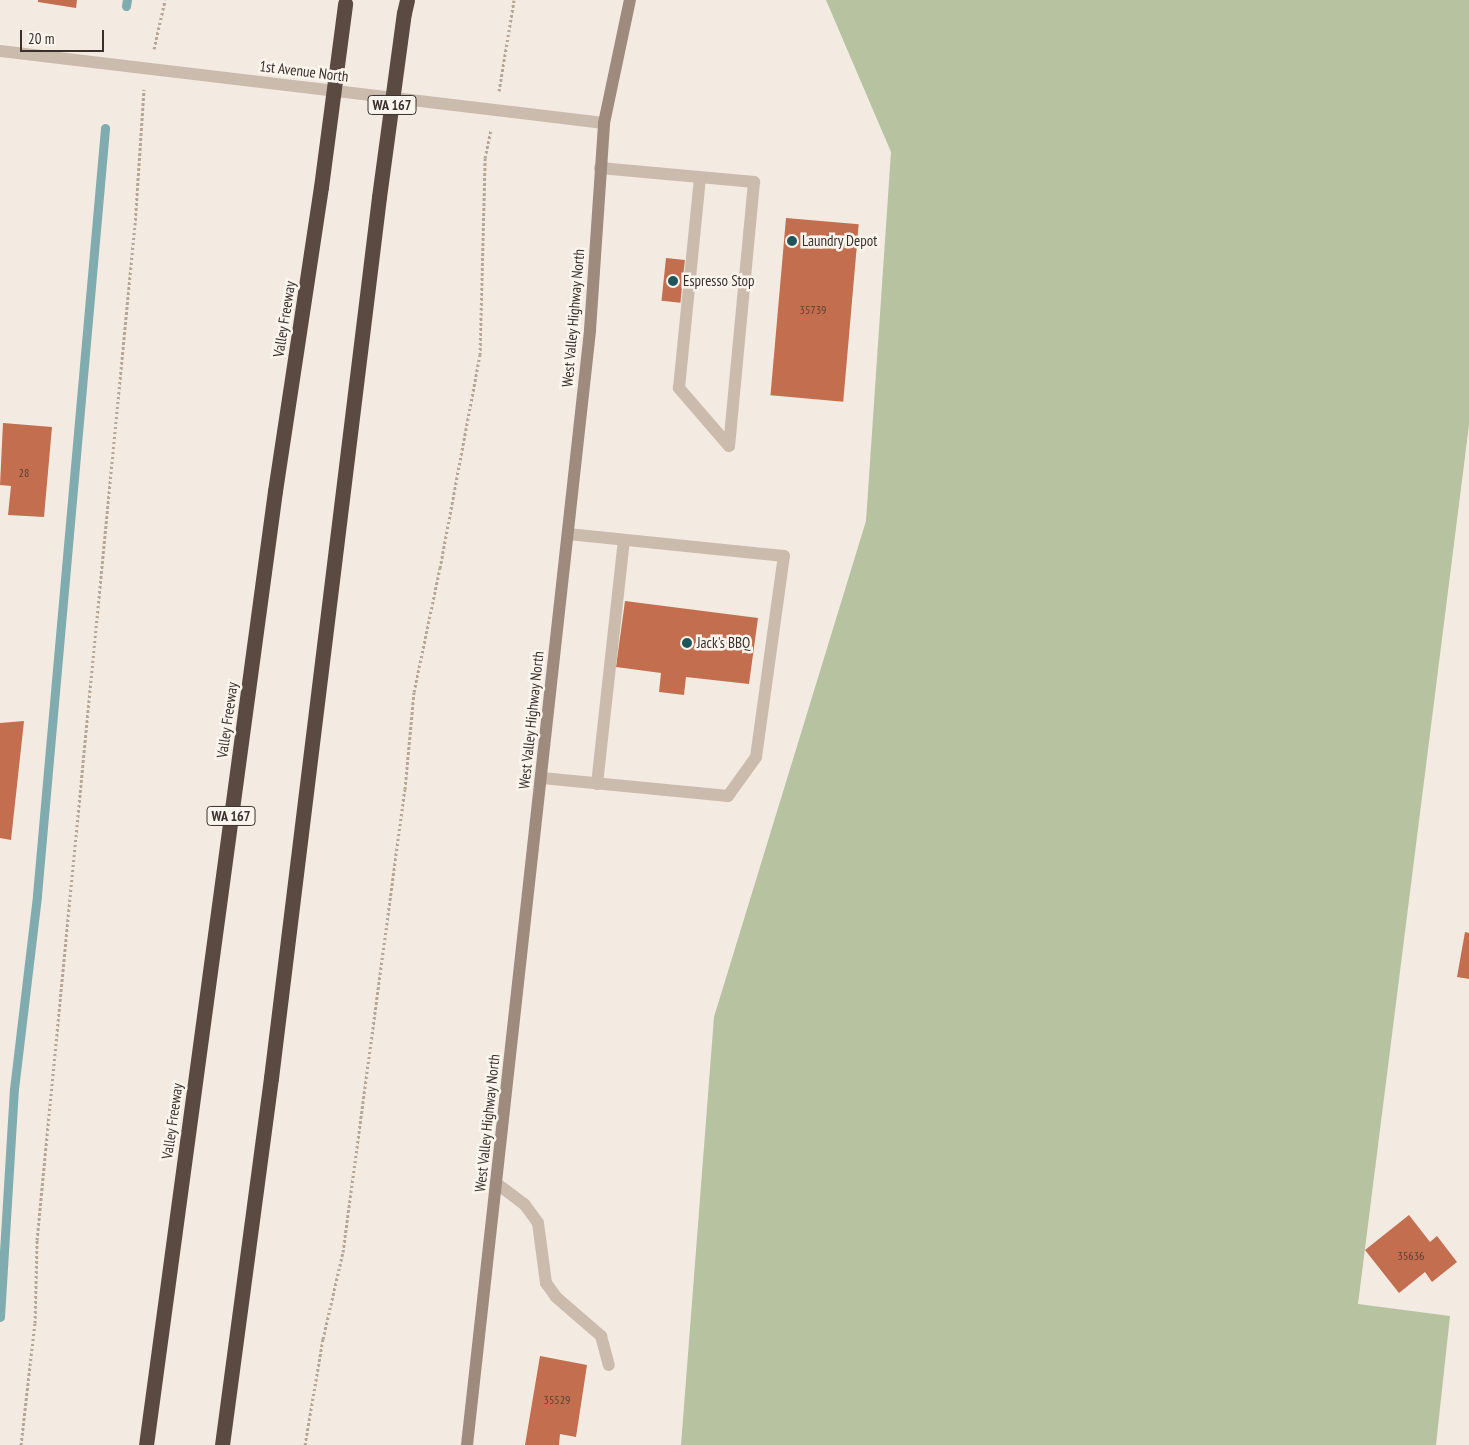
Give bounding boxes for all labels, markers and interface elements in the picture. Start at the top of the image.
scale bar [22,20,106,52]
text: 20 m [28,29,54,48]
street label: 1st Avenue North [258,57,350,85]
road number: WA 167 [367,94,417,116]
place label: Laundry Depot [802,232,878,250]
marker: Laundry Depot [786,235,798,247]
street label: West Valley Highway North [558,247,588,389]
place label: Espresso Stop [683,272,755,290]
marker: Espresso Stop [667,275,679,287]
street label: Valley Freeway [269,280,299,358]
house number: 35739 [800,303,826,317]
house number: 28 [19,466,29,480]
place label: Jack's BBQ [697,634,750,652]
marker: Jack's BBQ [681,637,693,649]
street label: West Valley Highway North [515,649,547,791]
street label: Valley Freeway [213,681,241,759]
road number: WA 167 [206,804,256,828]
street label: West Valley Highway North [471,1052,503,1194]
street label: Valley Freeway [158,1082,186,1160]
house number: 35636 [1398,1249,1424,1263]
house number: 35529 [544,1393,570,1407]

